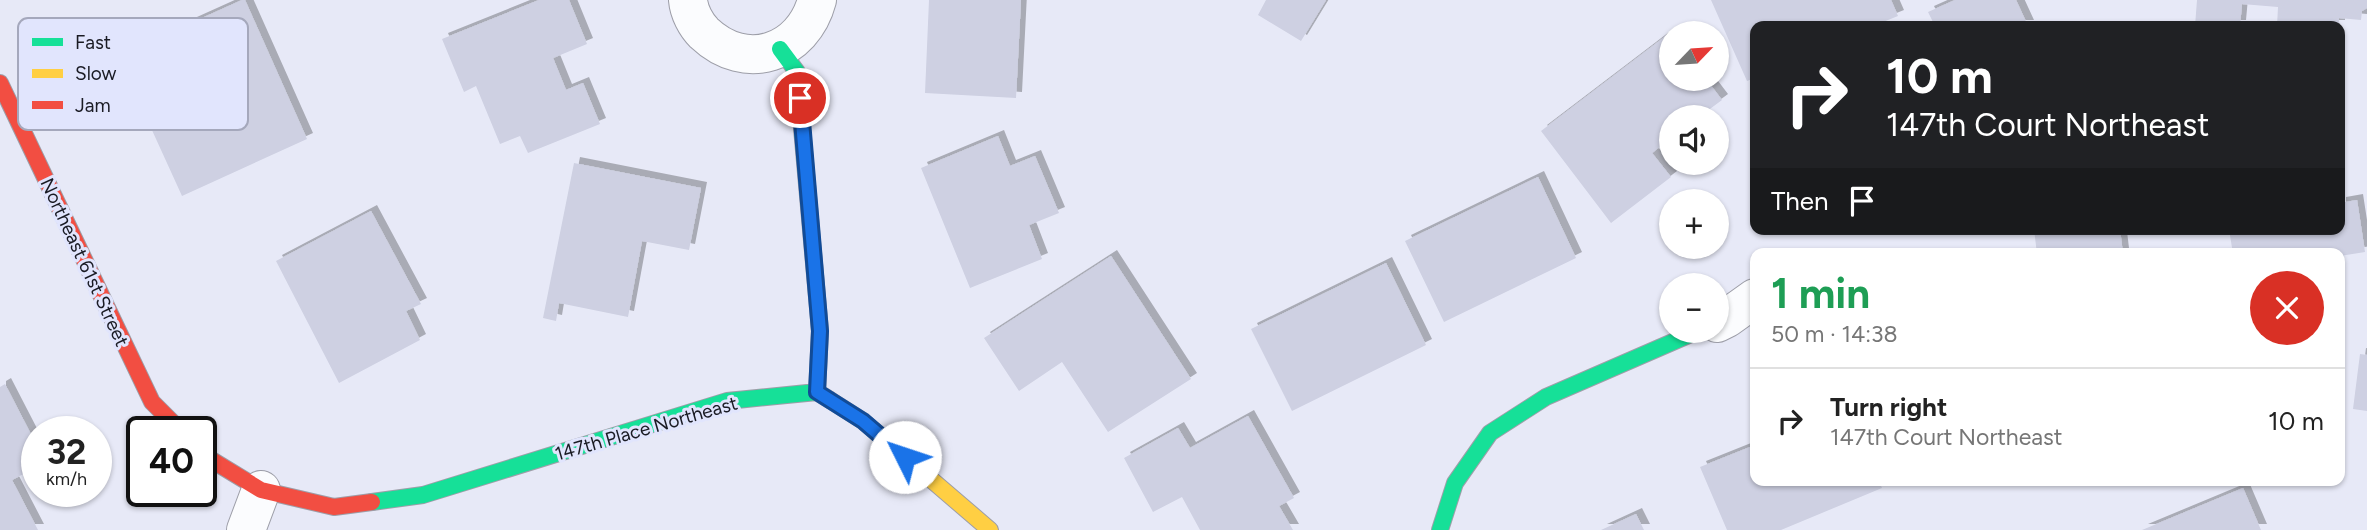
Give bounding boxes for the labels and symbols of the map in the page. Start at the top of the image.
legend [18,18,248,130]
north arrow [1659,21,1729,91]
text: Fast [75,31,111,54]
text: Slow [75,62,117,85]
pin [770,68,830,128]
text: Jam [75,94,111,117]
street label: Northeast 61st Street [35,174,134,350]
street label: 147th Place Northeast [552,391,740,466]
speed limit sign: 40 [126,416,217,507]
position arrow [868,420,942,494]

